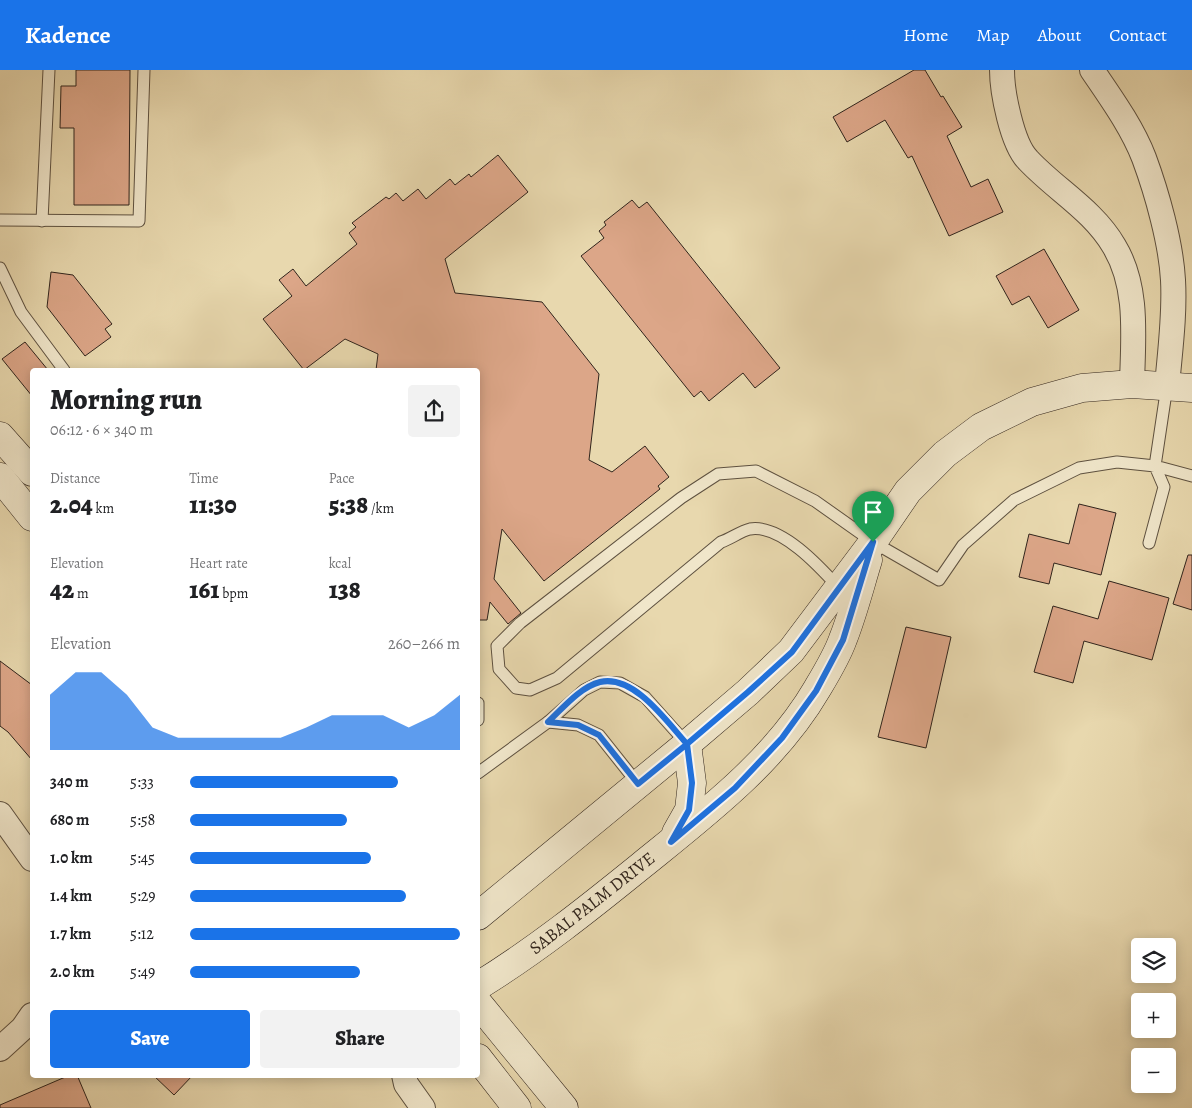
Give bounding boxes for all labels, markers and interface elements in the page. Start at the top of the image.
text: Kadence [25,19,111,51]
text: Home [903,23,948,47]
text: Map [976,23,1009,47]
text: About [1037,23,1081,47]
text: Contact [1109,23,1167,47]
text: Morning run [50,381,202,419]
button: share [408,385,460,437]
text: 06:12 · 6 × 340 m [50,419,153,441]
text: Distance [50,469,100,488]
text: Time [189,469,218,488]
text: Pace [329,469,355,488]
text: 2.04 [50,488,93,522]
text: 11:30 [189,488,237,522]
text: 5:38 [329,488,368,522]
pin [852,491,894,542]
icon: arrive [859,498,887,526]
text: km [93,499,114,518]
text: /km [368,499,394,518]
text: Elevation [50,554,104,573]
text: Heart rate [189,554,248,573]
text: kcal [329,554,351,573]
text: 42 [50,573,74,607]
text: 161 [189,573,219,607]
text: 138 [329,573,361,607]
text: m [74,584,89,603]
text: bpm [219,584,248,603]
text: Elevation [50,633,111,655]
text: 260–266 m [388,633,460,655]
text: 340 m [50,771,89,793]
text: 5:33 [130,771,154,793]
text: 680 m [50,809,89,831]
text: 5:58 [130,809,155,831]
street label: SABAL PALM DRIVE [524,846,660,960]
text: 1.0 km [50,847,93,869]
text: 5:45 [130,847,155,869]
text: 1.4 km [50,885,92,907]
text: 5:29 [130,885,156,907]
text: 1.7 km [50,923,91,945]
text: 5:12 [130,923,154,945]
map controls [1131,938,1176,1093]
button: layers [1131,938,1176,983]
text: 2.0 km [50,961,95,983]
text: 5:49 [130,961,155,983]
button: + [1131,993,1176,1038]
button: Save [50,1010,250,1068]
button: Share [260,1010,460,1068]
button: − [1131,1048,1176,1093]

